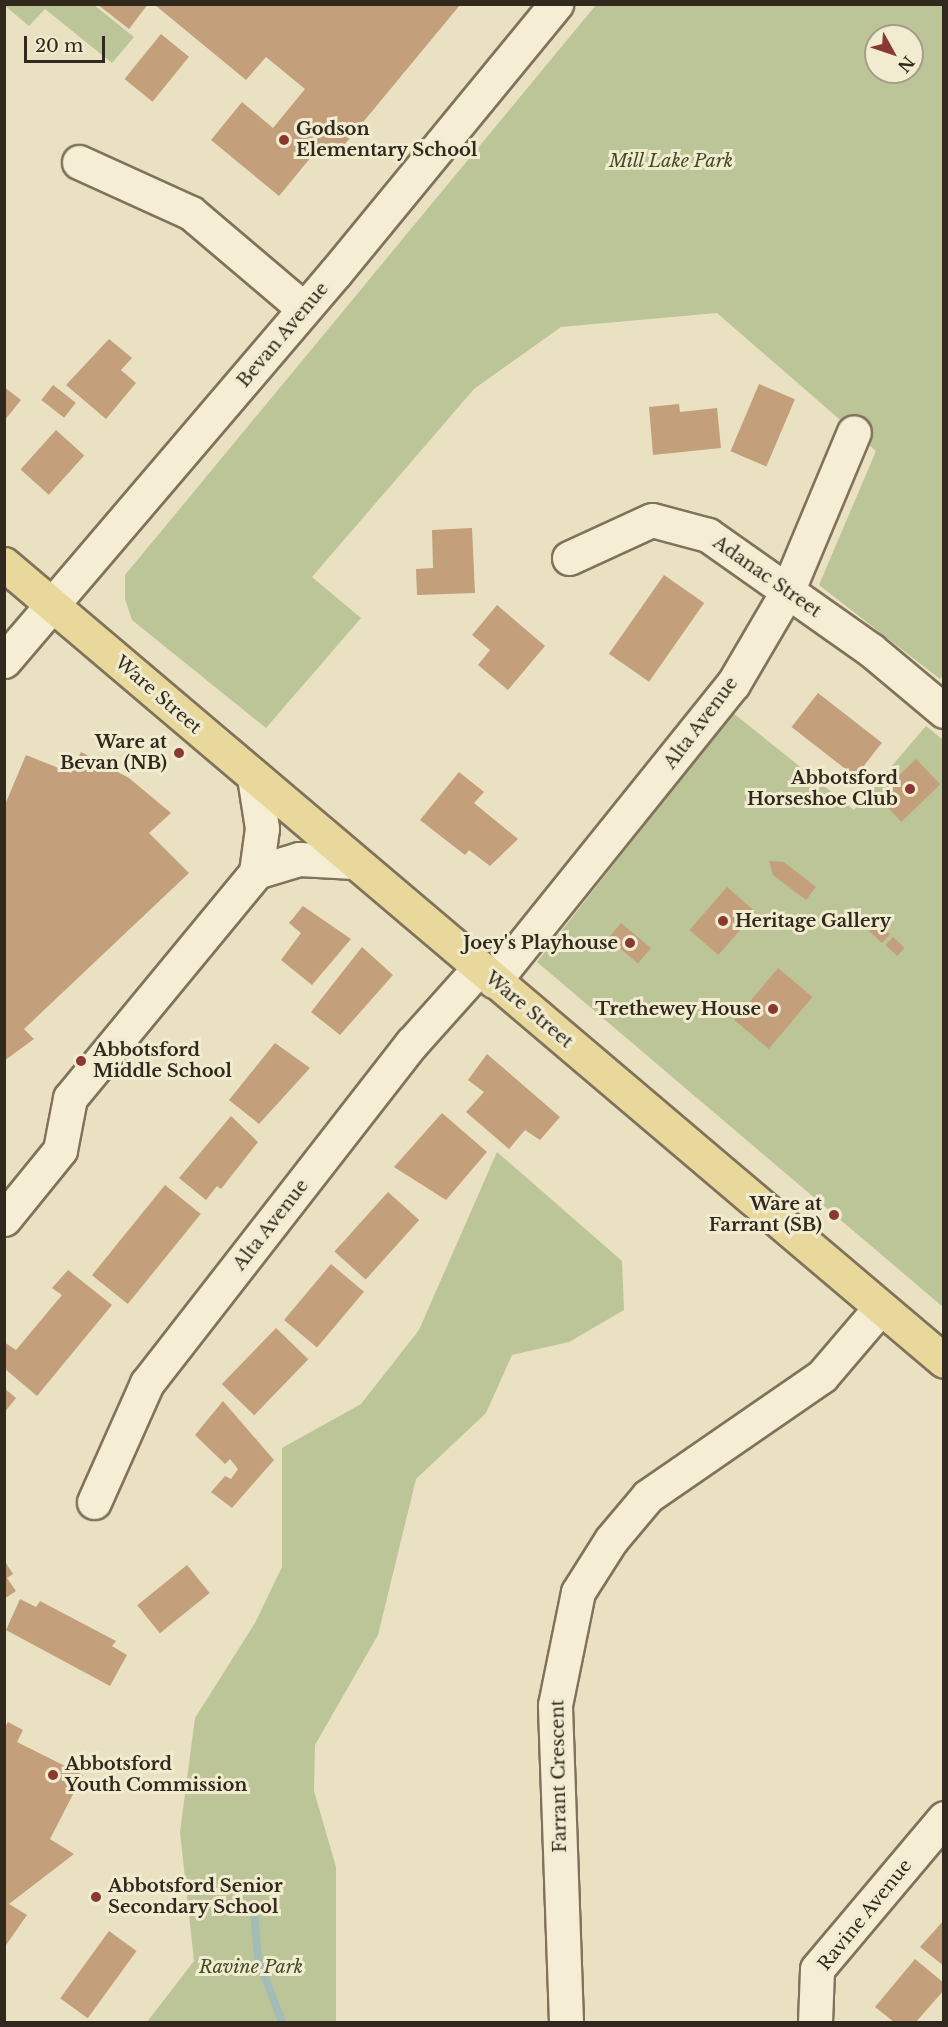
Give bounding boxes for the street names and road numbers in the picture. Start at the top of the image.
street label: Bevan Avenue [233,278,333,392]
street label: Adanac Street [709,532,825,622]
street label: Ware Street [110,652,206,738]
street label: Alta Avenue [659,672,743,774]
street label: Ware Street [481,967,577,1053]
street label: Alta Avenue [229,1175,313,1275]
street label: Farrant Crescent [547,1699,571,1853]
street label: Ravine Avenue [813,1855,917,1975]

